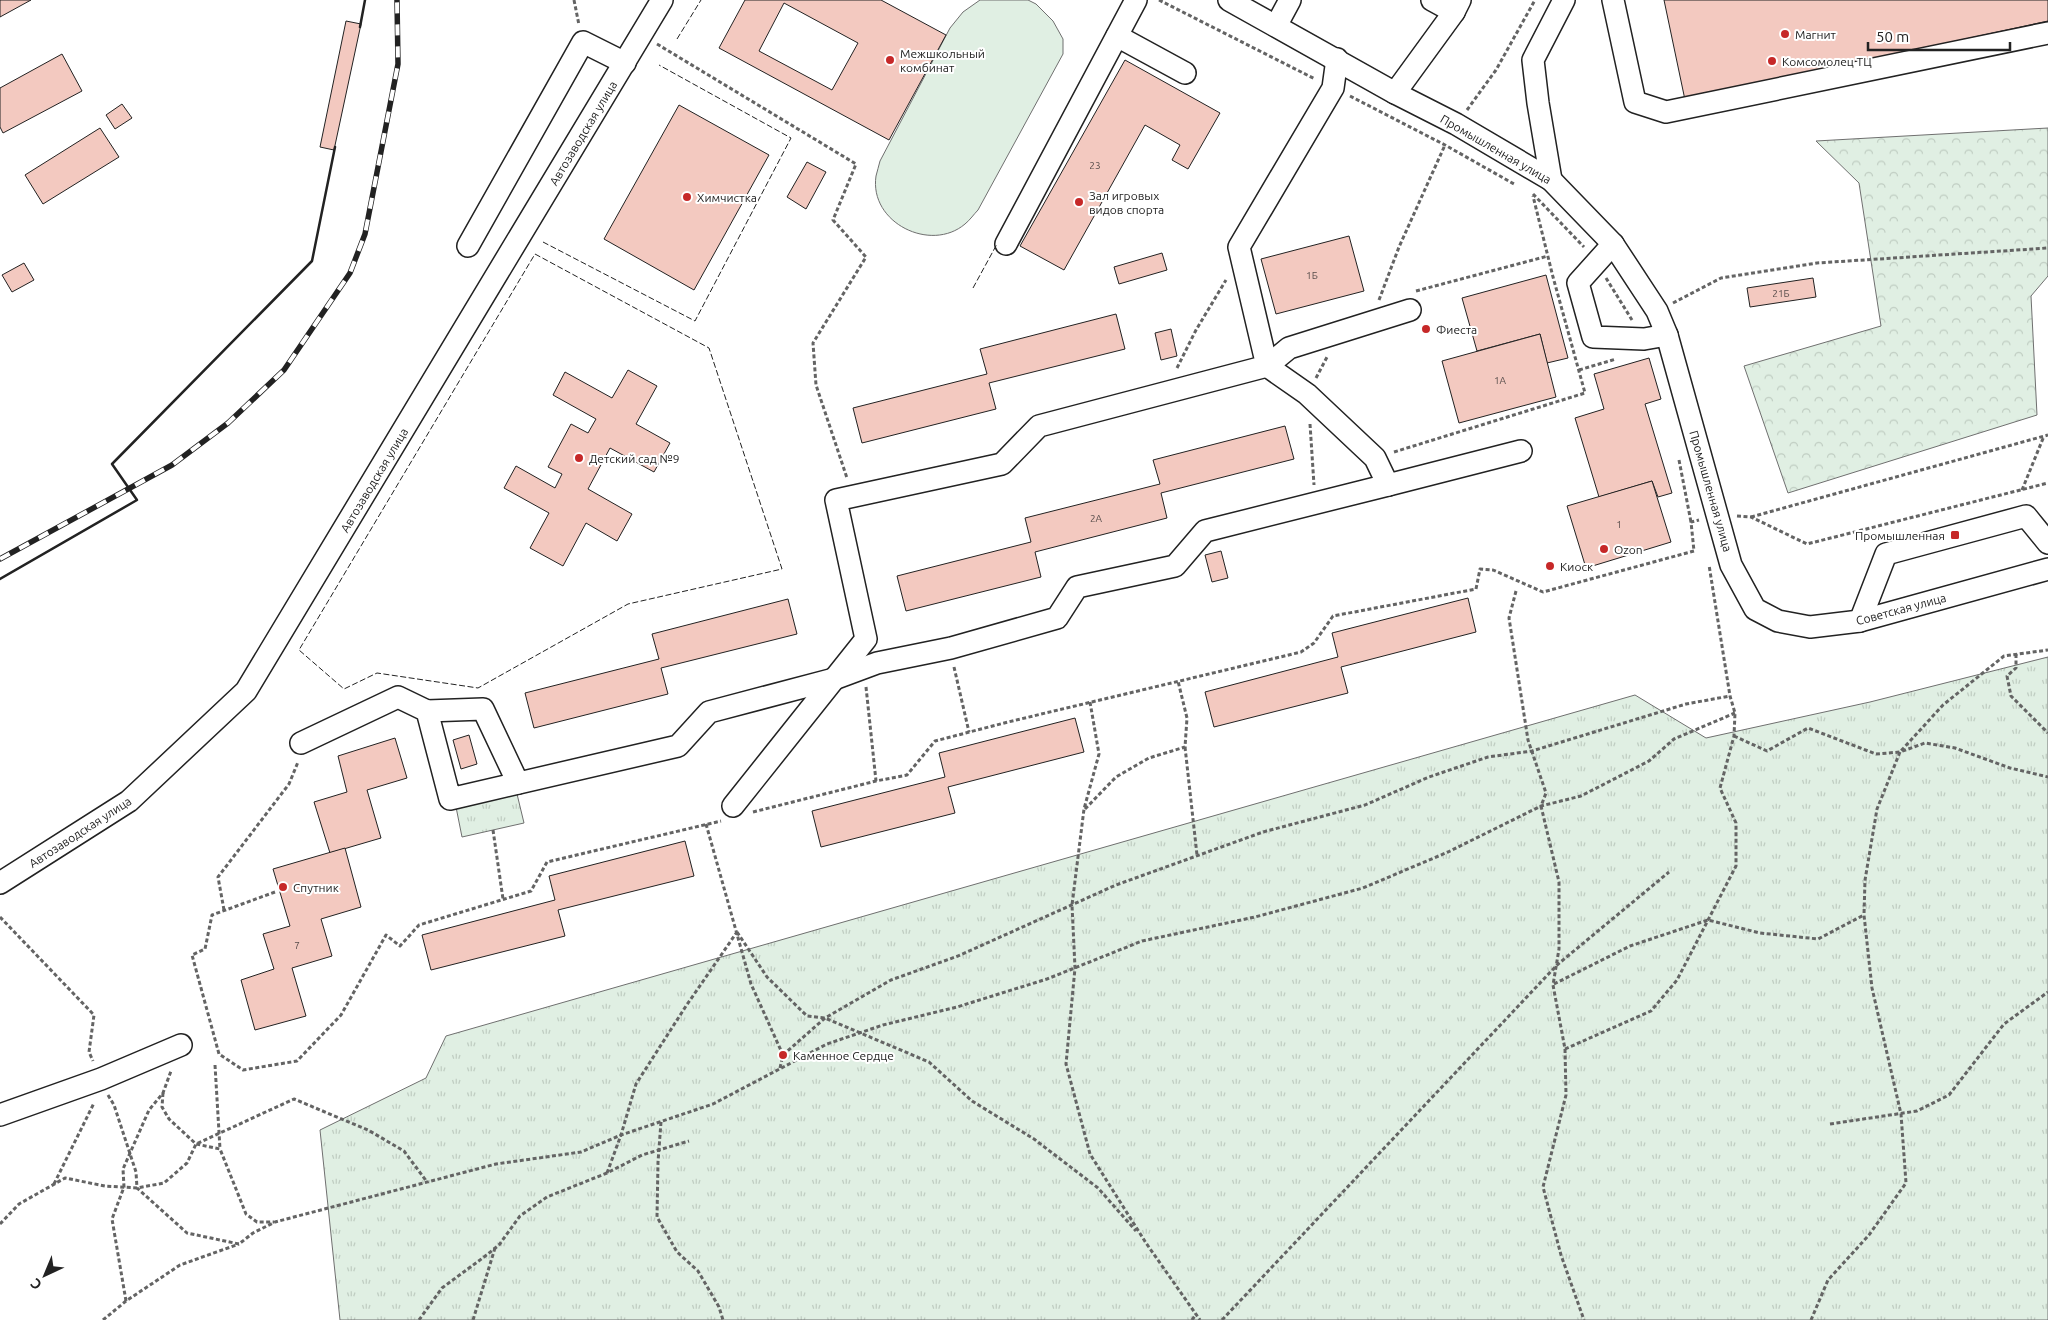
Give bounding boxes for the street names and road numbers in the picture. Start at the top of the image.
street label: Автозаводская улица [547,79,619,187]
street label: Промышленная улица [1438,112,1554,186]
street label: Автозаводская улица [338,426,410,534]
street label: Промышленная улица [1687,429,1735,553]
street label: Советская улица [1854,591,1948,627]
street label: Автозаводская улица [26,794,134,870]

